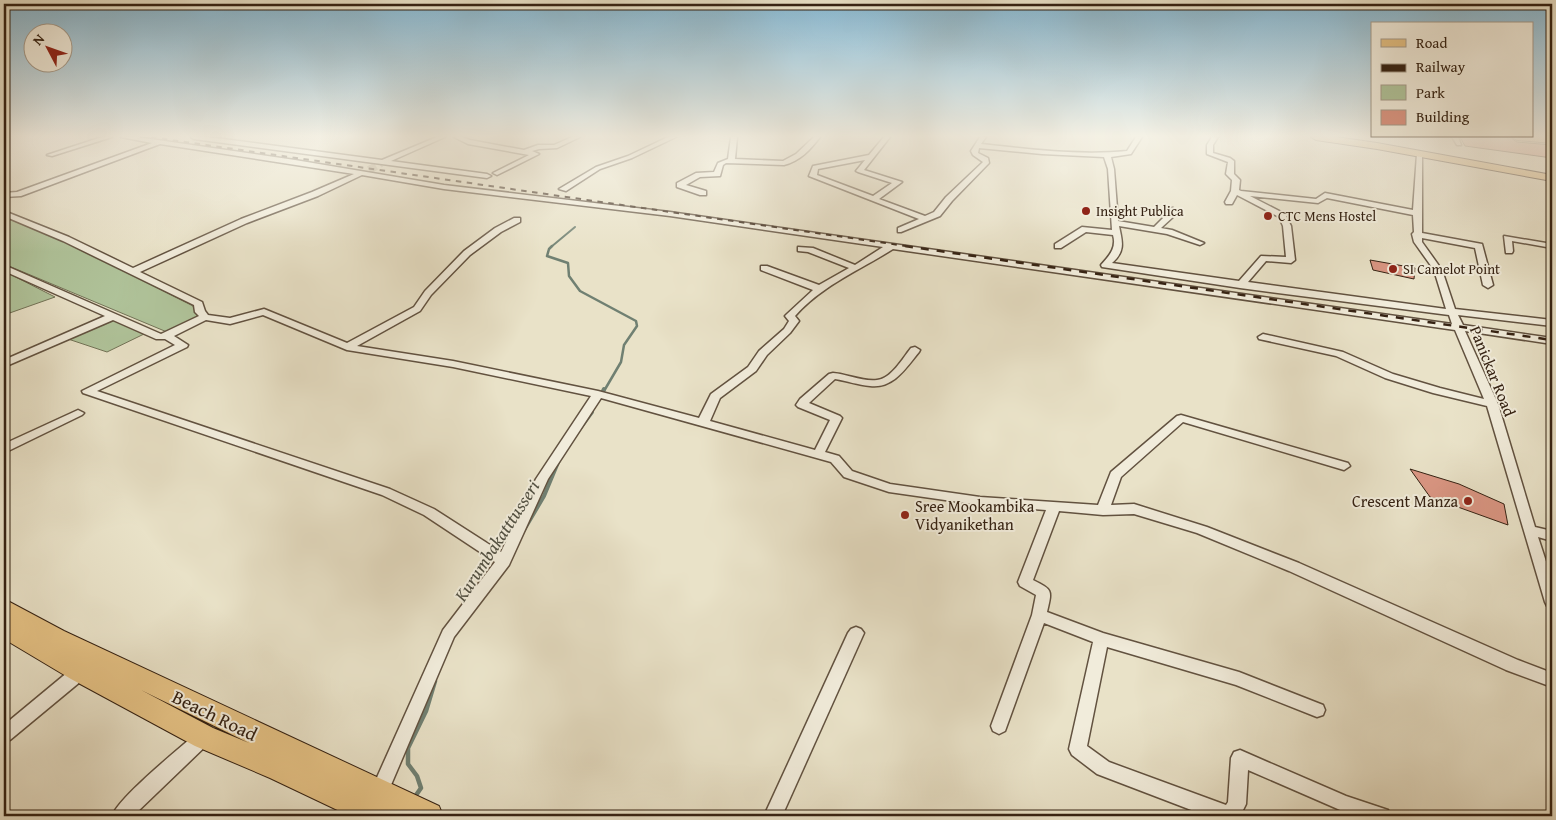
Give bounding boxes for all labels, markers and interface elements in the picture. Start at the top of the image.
north arrow [22,22,72,72]
legend [1371,22,1534,138]
text: N [28,29,49,50]
text: Road [1416,32,1447,53]
text: Railway [1416,56,1466,77]
text: Park [1416,82,1445,103]
text: Building [1416,106,1470,127]
place label: Insight Publica [1096,201,1184,221]
marker: Insight Publica [1080,205,1092,217]
place label: CTC Mens Hostel [1278,206,1376,226]
marker: CTC Mens Hostel [1262,210,1274,222]
place label: SI Camelot Point [1403,259,1500,279]
marker: SI Camelot Point [1387,263,1399,275]
street label: Panickar Road [1464,322,1522,420]
water label: Kurumbakatttusseri [447,475,546,607]
place label: Crescent Manza [1352,489,1458,513]
place label: Sree Mookambika Vidyanikethan [915,494,1035,536]
marker: Crescent Manza [1462,495,1474,507]
marker: Sree Mookambika Vidyanikethan [899,509,911,521]
street label: Beach Road [168,682,263,748]

